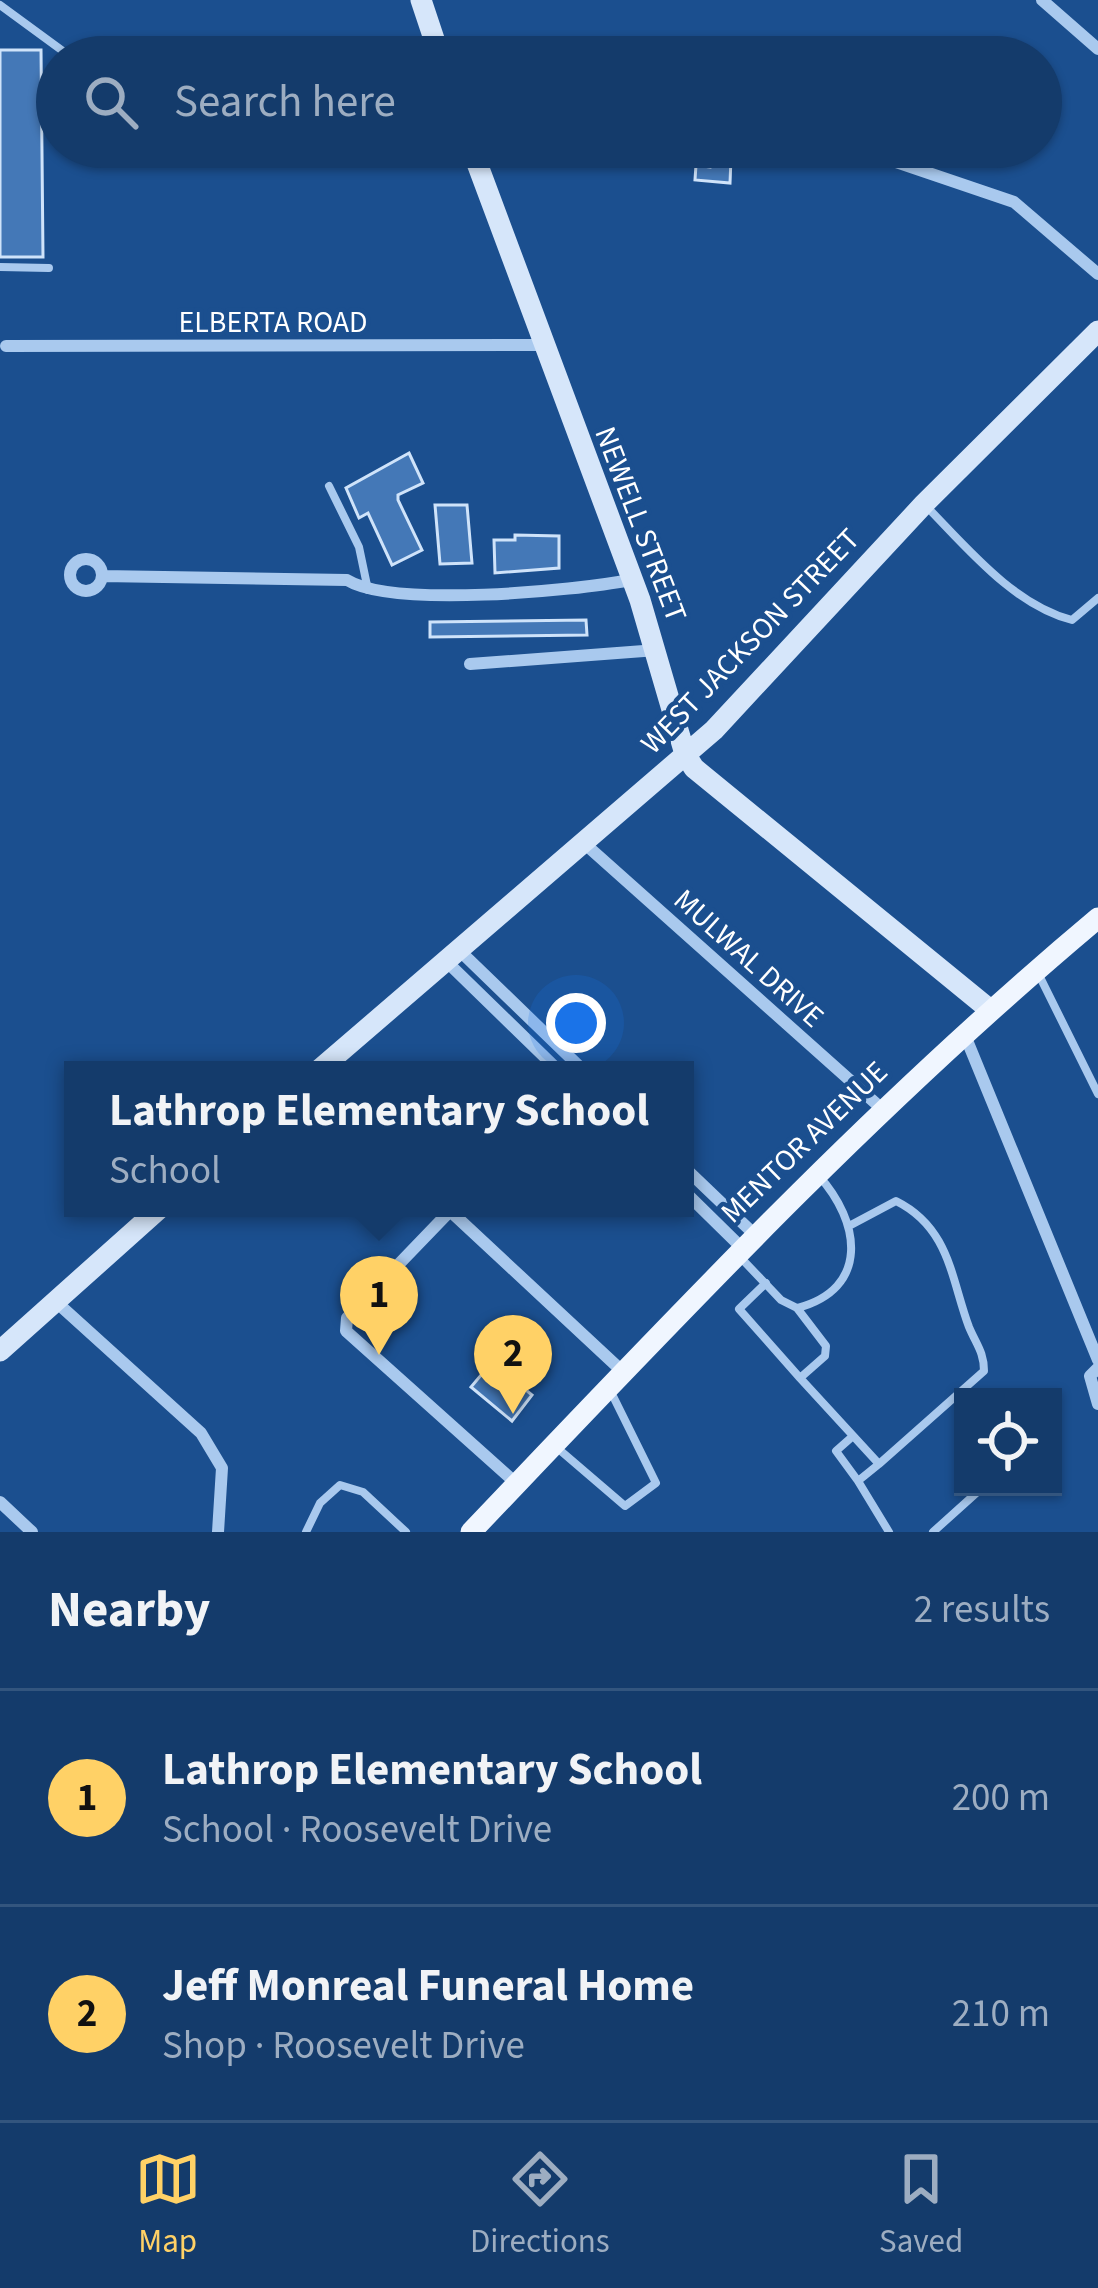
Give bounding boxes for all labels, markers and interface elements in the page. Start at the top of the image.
search box [36,36,1062,168]
icon: search [78,69,144,135]
text: Search here [174,70,396,134]
street label: ELBERTA ROAD [178,301,368,344]
street label: NEWELL STREET [584,420,698,628]
street label: WEST JACKSON STREET [631,519,870,764]
street label: MULWAL DRIVE [664,879,833,1038]
your location [546,993,606,1053]
street label: MENTOR AVENUE [711,1051,897,1233]
popup [64,1061,694,1217]
text: Lathrop Elementary School [109,1079,649,1143]
text: School [109,1143,221,1199]
pin: 1 [340,1256,418,1355]
pin: 2 [474,1315,552,1414]
map controls [954,1388,1062,1496]
button: locate [954,1388,1062,1496]
text: Nearby [48,1574,210,1646]
text: 2 results [914,1582,1050,1638]
text: Lathrop Elementary School [162,1738,702,1802]
text: 1 [77,1770,97,1826]
text: 200 m [952,1770,1050,1826]
text: School · Roosevelt Drive [162,1802,552,1858]
text: Jeff Monreal Funeral Home [162,1954,694,2018]
text: 2 [77,1986,97,2042]
text: 210 m [952,1986,1050,2042]
text: Shop · Roosevelt Drive [162,2018,525,2074]
tab: Map [135,2146,201,2265]
tab: Directions [470,2146,610,2265]
tab: Saved [879,2146,963,2265]

